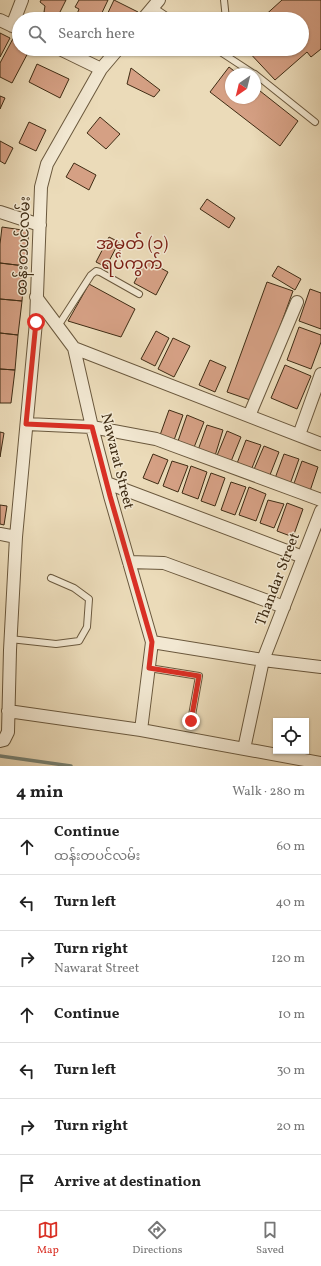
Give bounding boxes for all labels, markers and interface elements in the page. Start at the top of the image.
search box [12,12,309,56]
icon: search [26,23,48,45]
text: Search here [58,24,135,45]
north arrow [225,68,261,104]
street label: ထန်းတပင်လမ်း [11,196,37,296]
district label: အမှတ် (၁) ရပ်ကွက် [96,232,168,277]
route start [27,313,45,331]
street label: Nawarat Street [94,411,139,512]
street label: Thandar Street [251,530,306,629]
route end [182,712,200,730]
map controls [273,718,309,754]
button: locate [273,718,309,754]
text: 4 min [16,781,63,804]
text: Walk · 280 m [232,783,305,801]
text: Continue [54,822,119,843]
icon: ahead [16,836,38,858]
text: 60 m [277,838,305,856]
text: ထန်းတပင်လမ်း [54,848,140,866]
icon: left [16,892,38,914]
text: Turn left [54,892,116,913]
text: 40 m [276,894,305,912]
text: Turn right [54,939,128,960]
icon: right [16,948,38,970]
text: 120 m [271,950,305,968]
text: Nawarat Street [54,960,139,978]
icon: ahead [16,1004,38,1026]
text: Continue [54,1004,119,1025]
text: 10 m [278,1006,305,1024]
icon: left [16,1060,38,1082]
text: Turn left [54,1060,116,1081]
text: 30 m [277,1062,305,1080]
icon: right [16,1116,38,1138]
text: Turn right [54,1116,128,1137]
text: 20 m [276,1118,305,1136]
icon: arrive [16,1172,38,1194]
text: Arrive at destination [54,1172,201,1193]
tab: Map [37,1219,59,1258]
tab: Directions [132,1219,183,1258]
tab: Saved [256,1219,284,1258]

